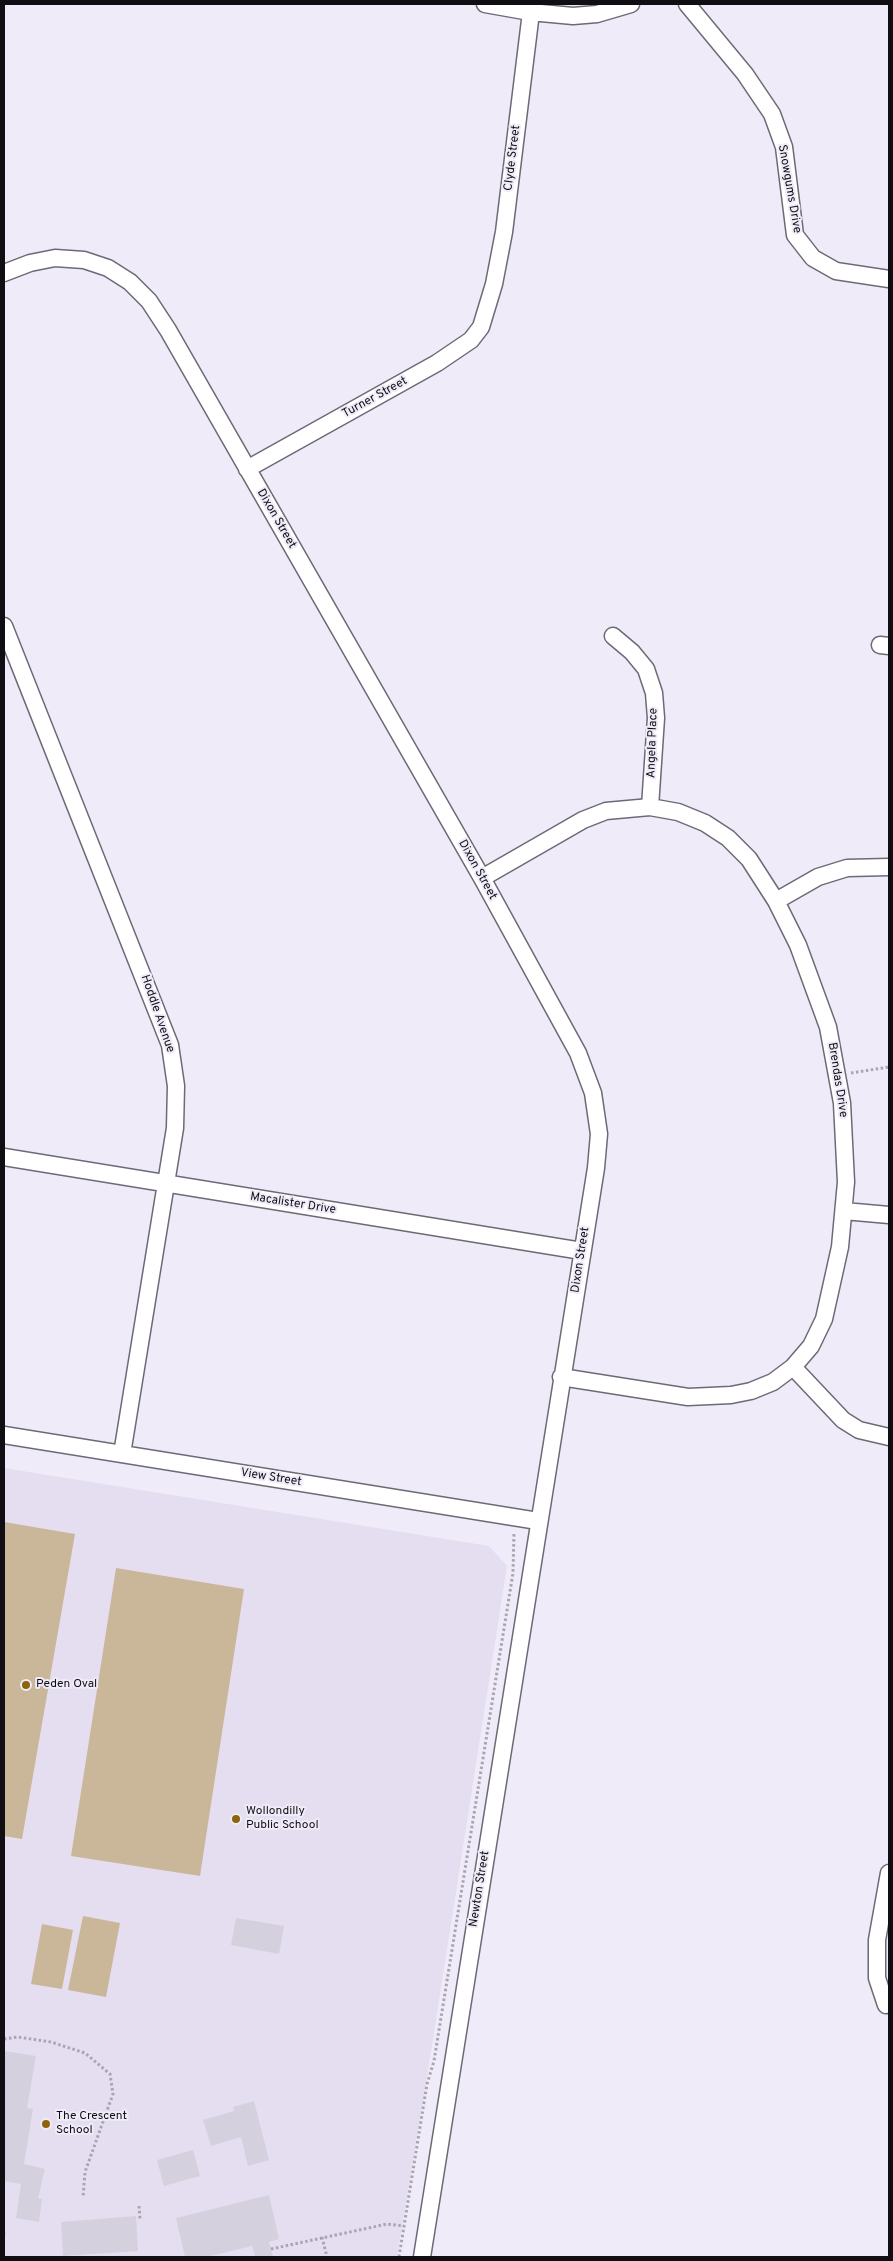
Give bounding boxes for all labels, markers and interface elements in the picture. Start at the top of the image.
street label: Clyde Street [502,124,524,192]
street label: Snowgums Drive [774,144,804,234]
street label: Turner Street [340,374,410,422]
street label: Dixon Street [253,487,299,551]
street label: Angela Place [645,708,661,778]
street label: Dixon Street [455,838,499,902]
street label: Hoddle Avenue [137,973,177,1055]
street label: Brendas Drive [824,1041,850,1119]
street label: Macalister Drive [249,1190,337,1218]
street label: Dixon Street [569,1226,593,1294]
street label: View Street [239,1466,303,1490]
place label: Peden Oval [36,1678,97,1692]
marker: Peden Oval [20,1679,32,1691]
place label: Wollondilly Public School [246,1805,319,1833]
marker: Wollondilly Public School [230,1813,242,1825]
street label: Newton Street [467,1850,493,1928]
place label: The Crescent School [56,2110,127,2138]
marker: The Crescent School [40,2118,52,2130]

